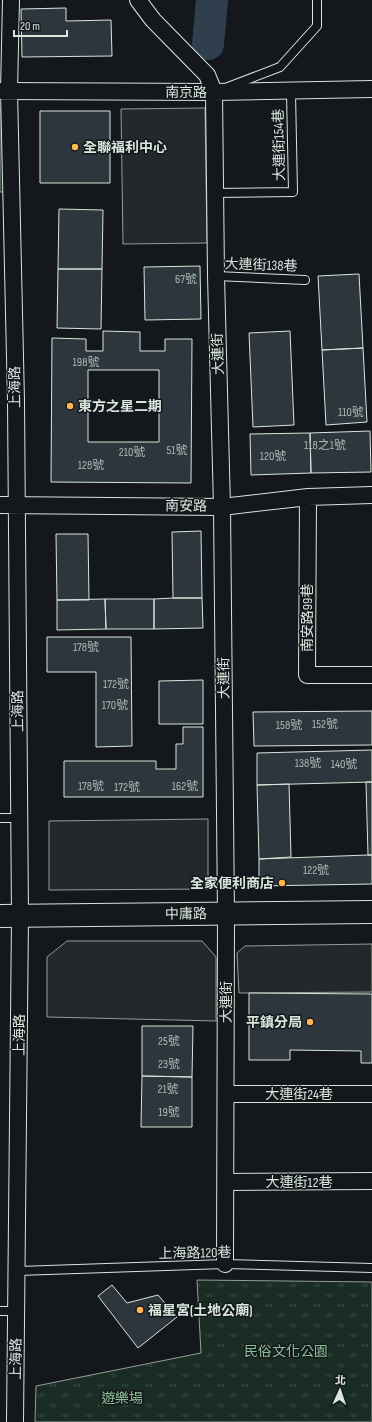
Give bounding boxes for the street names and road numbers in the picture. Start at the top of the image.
street label: 南京路 [165,84,207,101]
street label: 大連街154巷 [270,109,288,181]
street label: 大連街138巷 [224,255,298,275]
street label: 大連街 [209,333,227,375]
street label: 上海路 [6,366,24,408]
street label: 南安路 [165,497,207,515]
street label: 南安路99巷 [299,584,316,652]
street label: 大連街 [215,657,233,699]
street label: 上海路 [9,690,27,732]
street label: 中庸路 [165,905,207,923]
street label: 大連街 [218,981,235,1023]
street label: 上海路 [11,1014,28,1056]
street label: 大連街24巷 [265,1086,333,1103]
street label: 大連街12巷 [266,1174,332,1191]
street label: 上海路120巷 [158,1244,232,1262]
street label: 上海路 [7,1338,25,1380]

